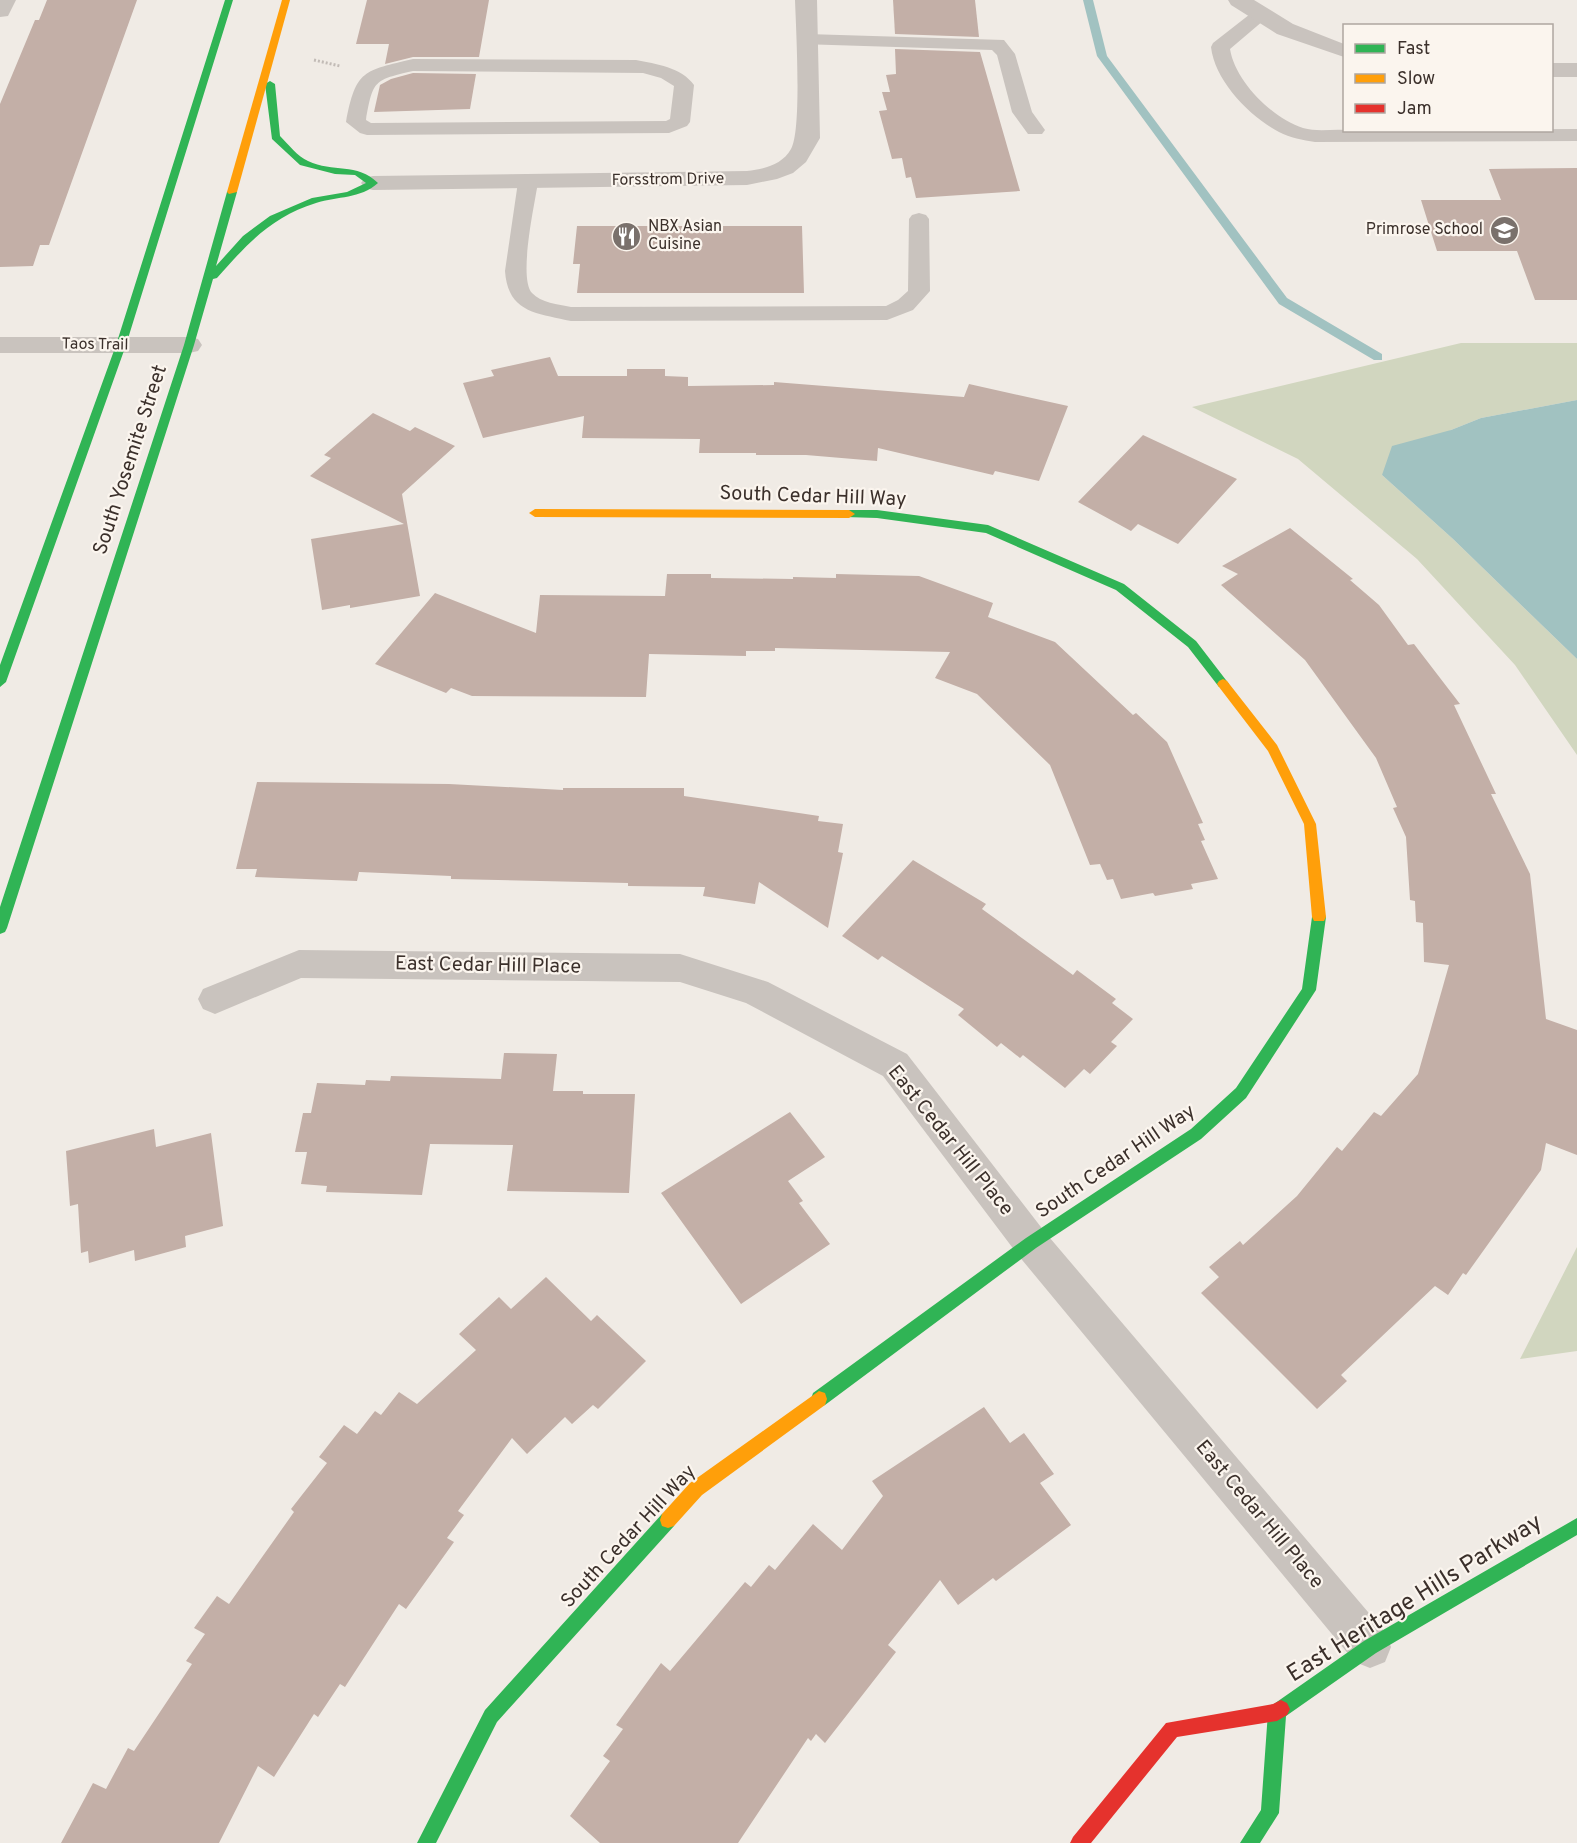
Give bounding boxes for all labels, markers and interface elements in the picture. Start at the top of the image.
legend [1343,24,1553,132]
text: Fast [1397,38,1430,61]
text: Slow [1397,68,1435,91]
text: Jam [1397,98,1432,121]
street label: Forsstrom Drive [611,169,725,191]
school or university icon: Primrose School [1488,214,1520,246]
place label: NBX Asian Cuisine [648,217,722,255]
restaurant icon: NBX Asian Cuisine [611,220,643,252]
place label: Primrose School [1366,220,1483,240]
street label: Taos Trail [61,334,129,356]
street label: South Yosemite Street [88,362,174,558]
street label: South Cedar Hill Way [719,481,907,513]
street label: East Cedar Hill Place [395,951,581,981]
street label: East Cedar Hill Place [881,1060,1019,1222]
street label: South Cedar Hill Way [1031,1099,1201,1225]
street label: East Cedar Hill Place [1189,1435,1329,1595]
street label: South Cedar Hill Way [556,1460,702,1614]
street label: East Heritage Hills Parkway [1282,1508,1548,1690]

